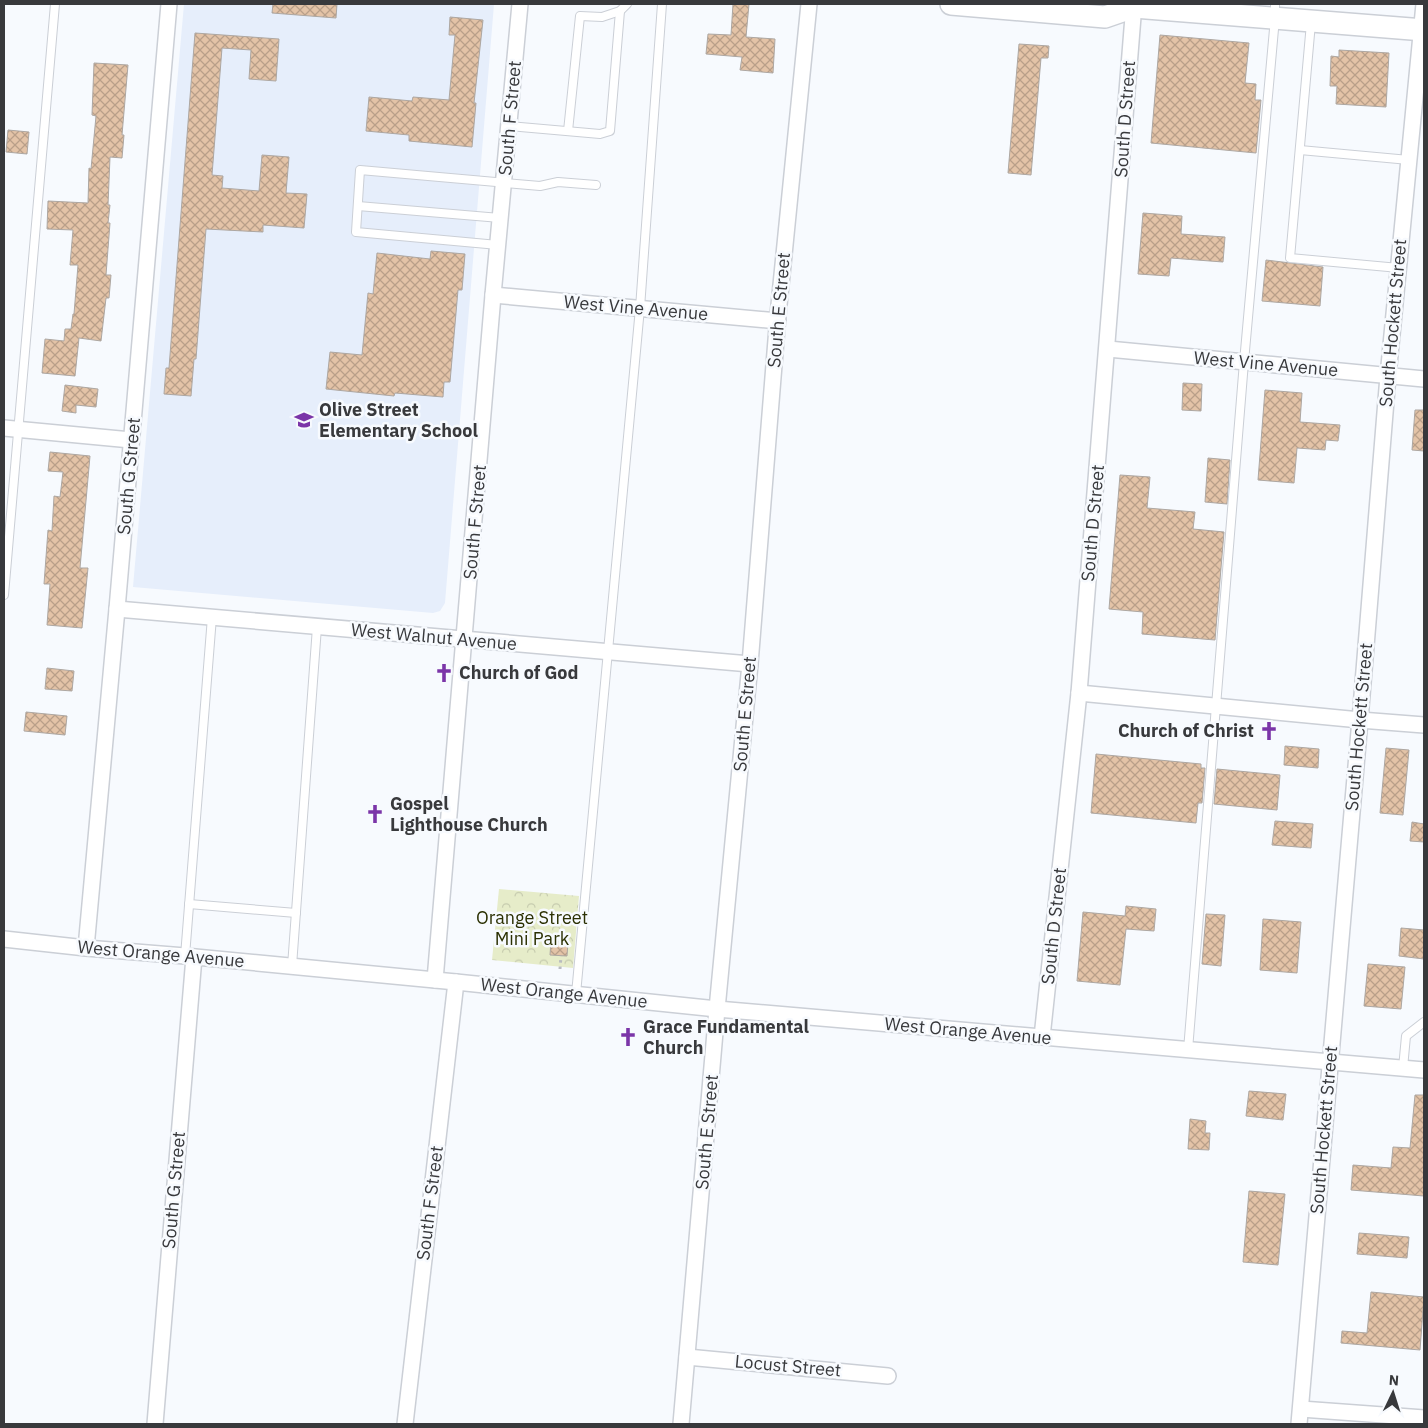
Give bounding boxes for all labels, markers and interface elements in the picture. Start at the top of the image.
street label: South F Street [493,60,526,176]
street label: South D Street [1109,60,1140,178]
street label: South Hockett Street [1374,238,1411,408]
street label: South E Street [762,251,795,369]
street label: West Vine Avenue [563,290,709,325]
street label: West Vine Avenue [1193,346,1339,381]
place label: Olive Street Elementary School [319,398,478,442]
school or university icon: Olive Street Elementary School [293,409,315,431]
street label: South G Street [112,416,145,536]
street label: South F Street [458,464,491,580]
street label: South D Street [1076,464,1109,582]
street label: West Walnut Avenue [350,618,518,655]
street label: South Hockett Street [1340,642,1377,812]
street label: South E Street [728,655,761,773]
place label: Church of God [459,661,578,684]
church icon: Church of God [433,662,455,684]
place label: Church of Christ [1118,719,1254,742]
church icon: Church of Christ [1258,720,1280,742]
place label: Gospel Lighthouse Church [390,792,548,836]
church icon: Gospel Lighthouse Church [364,803,386,825]
street label: South D Street [1036,866,1071,985]
park label: Orange Street Mini Park [476,906,588,950]
street label: West Orange Avenue [77,935,246,972]
street label: West Orange Avenue [480,972,649,1013]
street label: West Orange Avenue [884,1012,1053,1049]
place label: Grace Fundamental Church [643,1015,810,1059]
church icon: Grace Fundamental Church [617,1026,639,1048]
street label: South Hockett Street [1305,1045,1342,1215]
street label: South E Street [690,1073,723,1191]
street label: South G Street [157,1130,190,1250]
street label: South F Street [411,1144,448,1262]
street label: Locust Street [734,1349,842,1382]
north arrow [1368,1368,1418,1418]
text: N [1388,1371,1400,1389]

